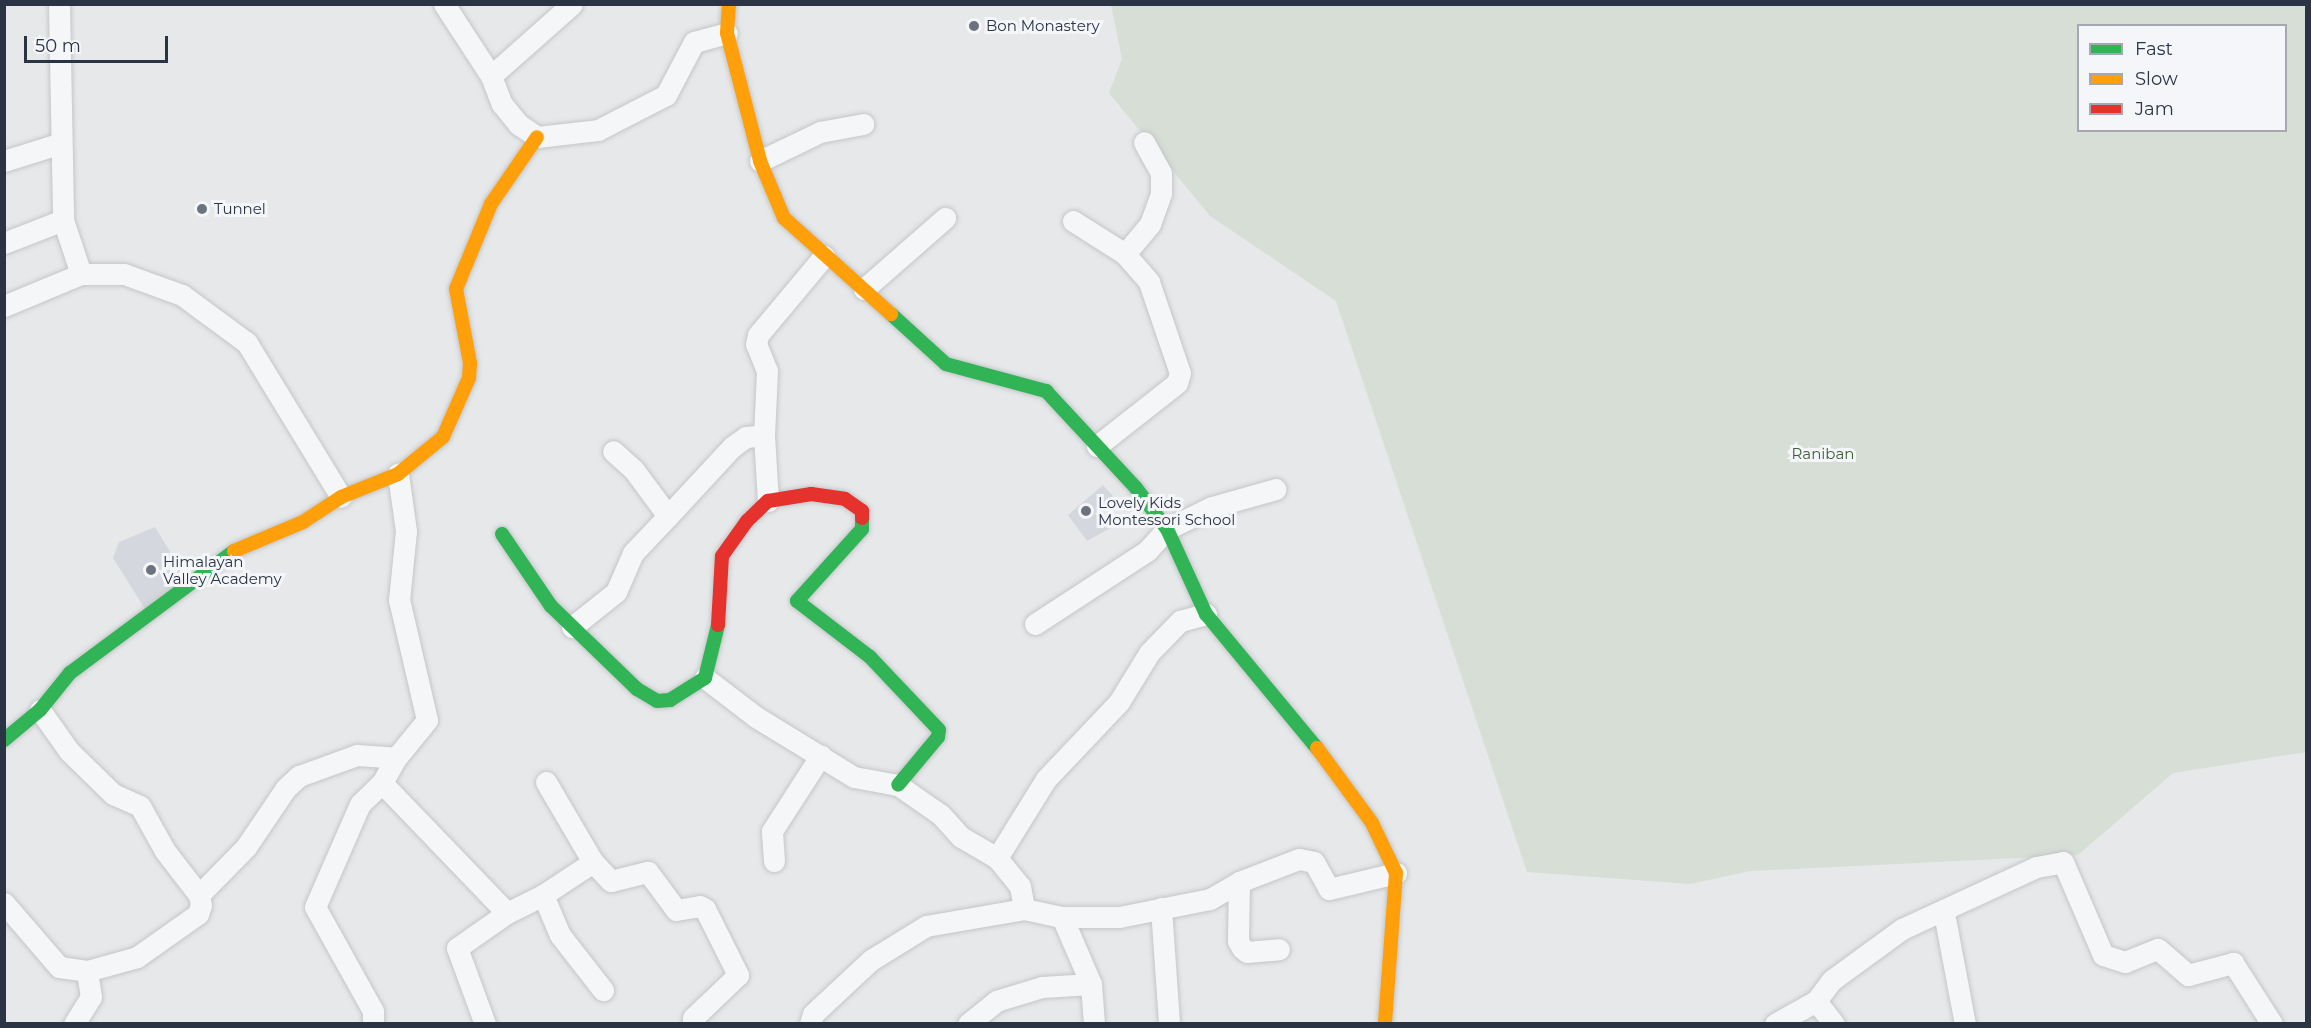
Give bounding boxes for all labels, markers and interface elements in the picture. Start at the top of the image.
place label: Bon Monastery [986,17,1100,35]
marker: Bon Monastery [967,19,981,33]
scale bar [27,24,171,62]
legend [2077,24,2287,132]
text: 50 m [35,35,81,57]
text: Fast [2135,38,2173,60]
text: Slow [2135,68,2178,90]
text: Jam [2135,98,2174,120]
place label: Tunnel [214,200,266,218]
marker: Tunnel [195,202,209,216]
park label: Raniban [1792,445,1854,463]
place label: Lovely Kids Montessori School [1098,493,1235,528]
marker: Lovely Kids Montessori School [1079,504,1093,518]
place label: Himalayan Valley Academy [163,552,282,587]
marker: Himalayan Valley Academy [144,563,158,577]

